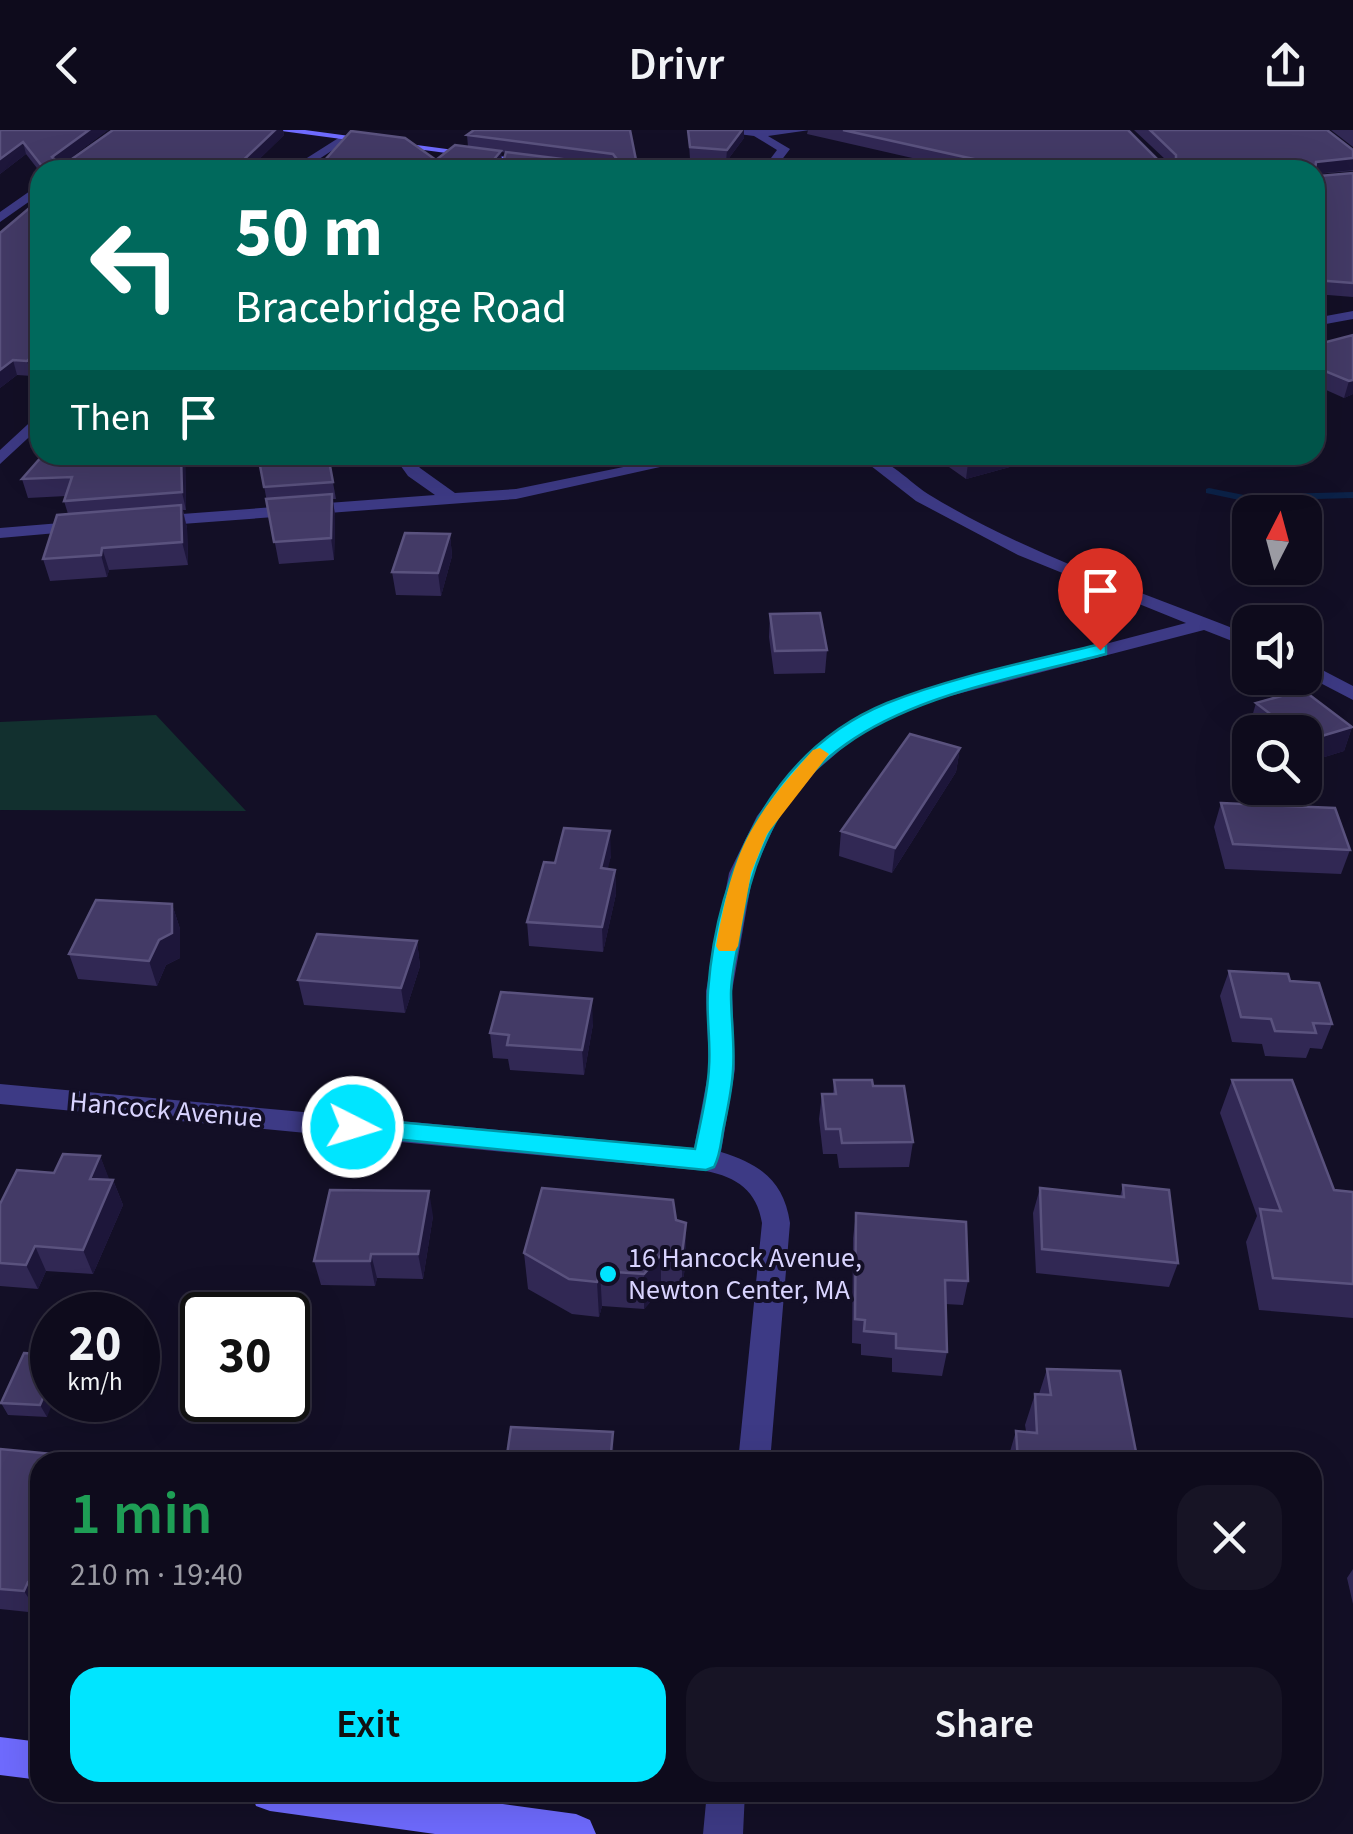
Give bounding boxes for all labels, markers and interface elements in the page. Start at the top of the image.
text: Drivr [629,33,724,97]
icon: back [40,38,95,93]
icon: share [1258,38,1313,93]
text: 50 m [235,183,383,283]
icon: left [70,200,200,330]
text: Bracebridge Road [235,276,567,340]
icon: arrive [171,390,226,445]
text: Then [70,391,151,445]
north arrow [1232,495,1322,585]
map controls [1232,495,1322,805]
pin [1058,548,1143,651]
icon: arrive [1073,563,1128,618]
button: sound [1232,605,1322,695]
button: search [1232,715,1322,805]
position arrow [301,1075,405,1179]
street label: Hancock Avenue [68,1082,264,1138]
place label: 16 Hancock Avenue, Newton Center, MA [628,1238,862,1310]
marker: 16 Hancock Avenue, Newton Center, MA [597,1263,619,1285]
speed limit sign: 30 [180,1292,310,1422]
text: 20 [69,1309,121,1380]
text: km/h [67,1364,123,1400]
text: 1 min [70,1472,213,1557]
button: close [1177,1485,1282,1590]
text: 210 m · 19:40 [70,1552,243,1598]
button: Exit [70,1667,666,1782]
button: Share [686,1667,1282,1782]

